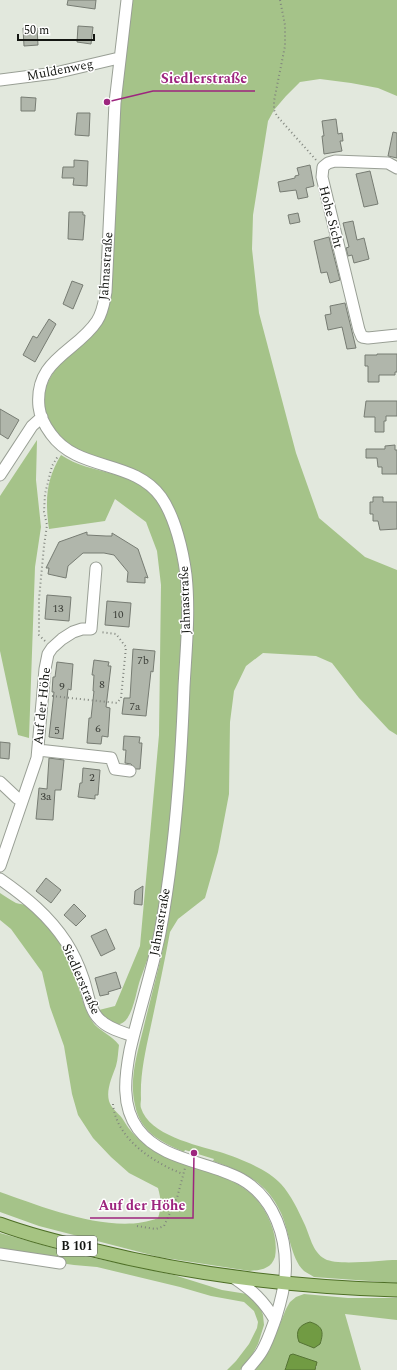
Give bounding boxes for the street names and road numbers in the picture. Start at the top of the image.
street label: Muldenweg [25,54,95,86]
street label: Hohe Sicht [314,184,349,251]
street label: Jahnastraße [94,231,118,301]
street label: Jahnastraße [174,565,196,635]
street label: Auf der Höhe [28,666,56,746]
street label: Jahnastraße [144,887,176,957]
street label: Siedlerstraße [56,940,106,1018]
road number: B 101 [57,1236,97,1256]

